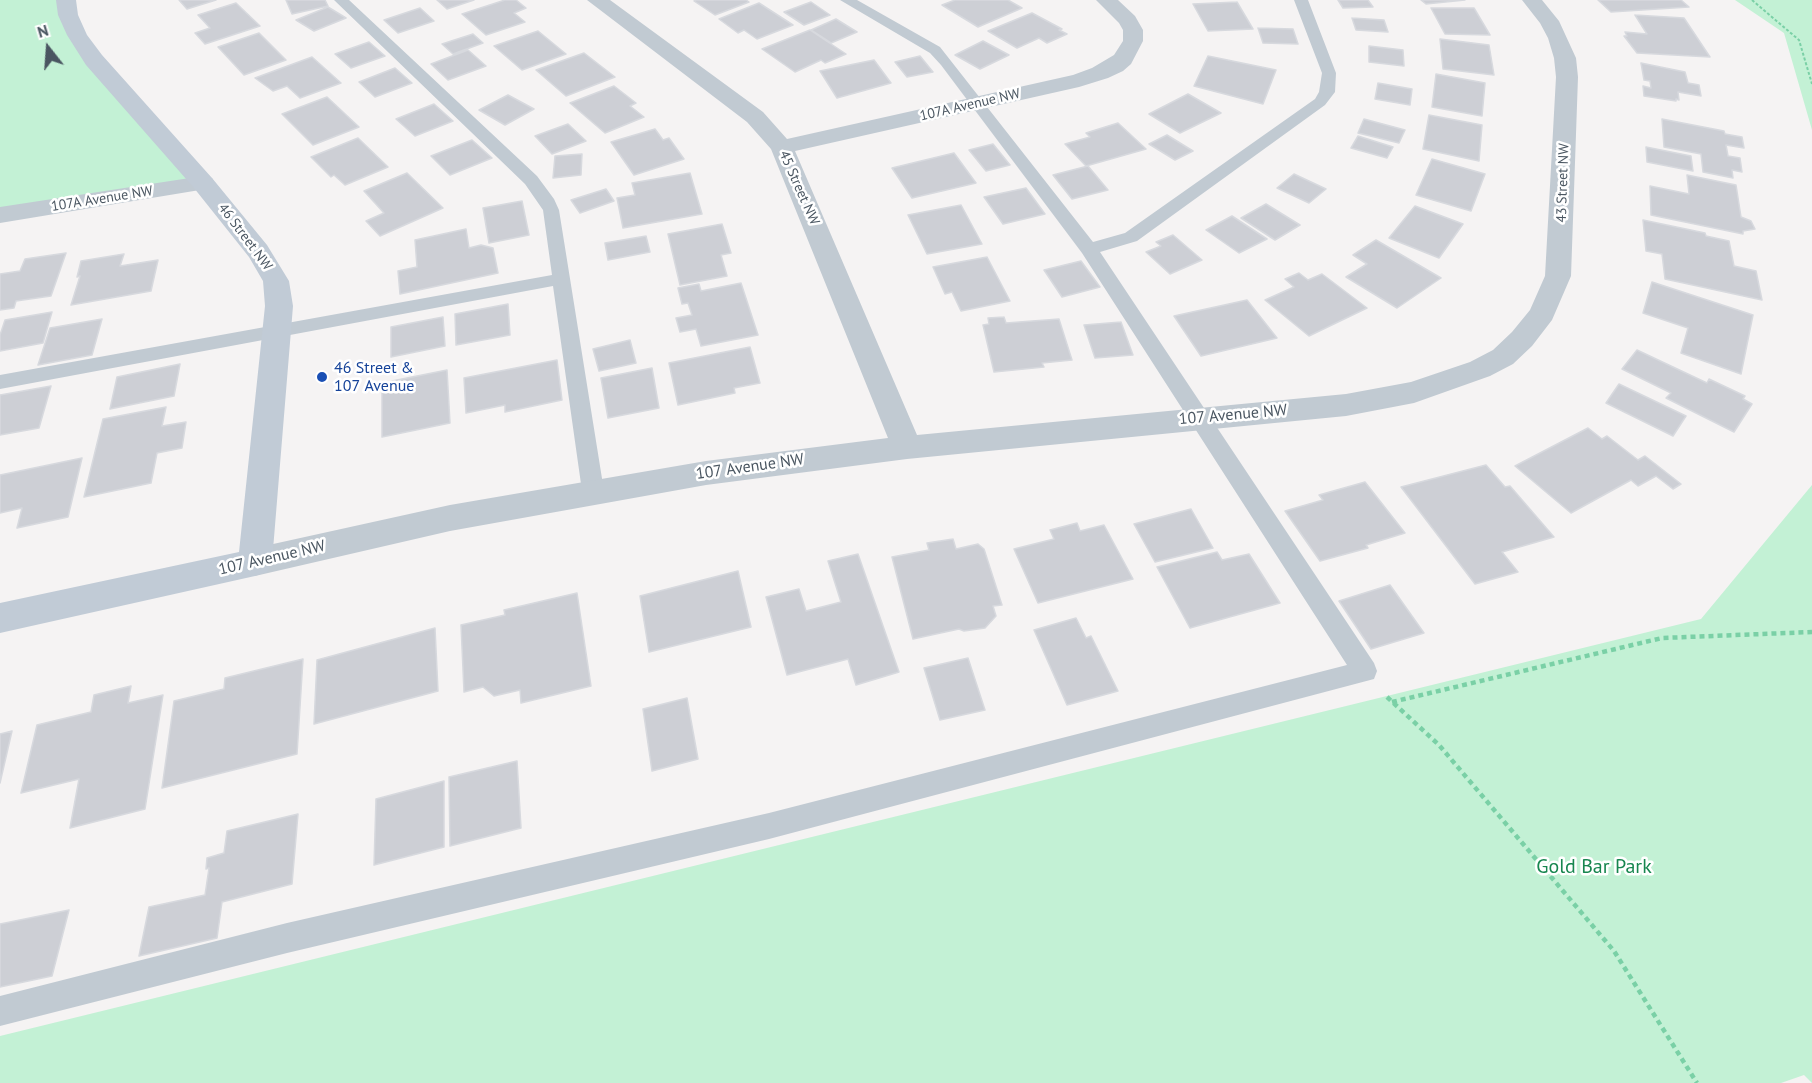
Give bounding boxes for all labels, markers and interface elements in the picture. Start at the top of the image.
north arrow [18,18,78,78]
text: N [35,20,51,42]
street label: 107A Avenue NW [918,85,1022,125]
street label: 43 Street NW [1553,143,1573,223]
street label: 45 Street NW [775,148,823,228]
street label: 107A Avenue NW [50,183,154,215]
street label: 46 Street NW [214,200,276,274]
place label: 46 Street & 107 Avenue [334,358,414,396]
marker: 46 Street & 107 Avenue [315,370,329,384]
street label: 107 Avenue NW [1178,401,1288,429]
street label: 107 Avenue NW [695,450,805,484]
street label: 107 Avenue NW [217,536,327,580]
park label: Gold Bar Park [1536,855,1652,879]

